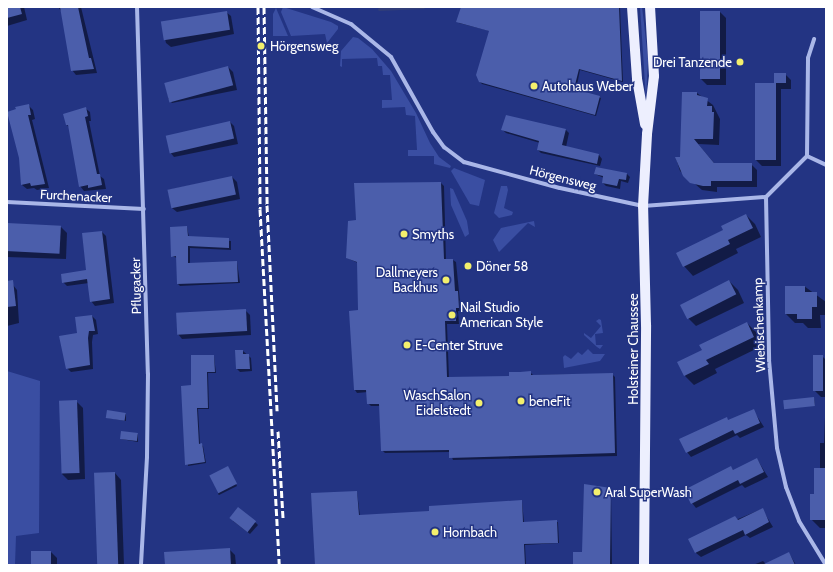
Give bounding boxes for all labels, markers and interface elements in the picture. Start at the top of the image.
place label: Hörgensweg [270,38,338,54]
marker: Hörgensweg [255,40,267,52]
place label: Drei Tanzende [653,54,732,70]
marker: Drei Tanzende [735,57,745,67]
place label: Autohaus Weber [542,78,633,94]
marker: Autohaus Weber [529,81,539,91]
street label: Hörgensweg [528,162,598,194]
street label: Furchenacker [39,186,113,206]
place label: Smyths [412,226,454,242]
marker: Smyths [399,229,409,239]
street label: Pflugacker [128,258,144,314]
place label: Döner 58 [476,258,528,274]
marker: Döner 58 [463,261,473,271]
place label: Dallmeyers Backhus [376,265,438,296]
marker: Dallmeyers Backhus [441,275,451,285]
street label: Wiebischenkamp [750,278,768,372]
street label: Holsteiner Chaussee [625,293,641,405]
place label: Nail Studio American Style [460,300,543,331]
marker: Nail Studio American Style [447,310,457,320]
place label: E-Center Struve [415,337,503,353]
marker: E-Center Struve [402,340,412,350]
place label: WaschSalon Eidelstedt [404,388,471,419]
place label: beneFit [529,393,570,409]
marker: beneFit [516,396,526,406]
marker: WaschSalon Eidelstedt [474,398,484,408]
place label: Aral SuperWash [605,484,692,500]
marker: Aral SuperWash [592,487,602,497]
place label: Hornbach [443,524,497,540]
marker: Hornbach [430,527,440,537]

